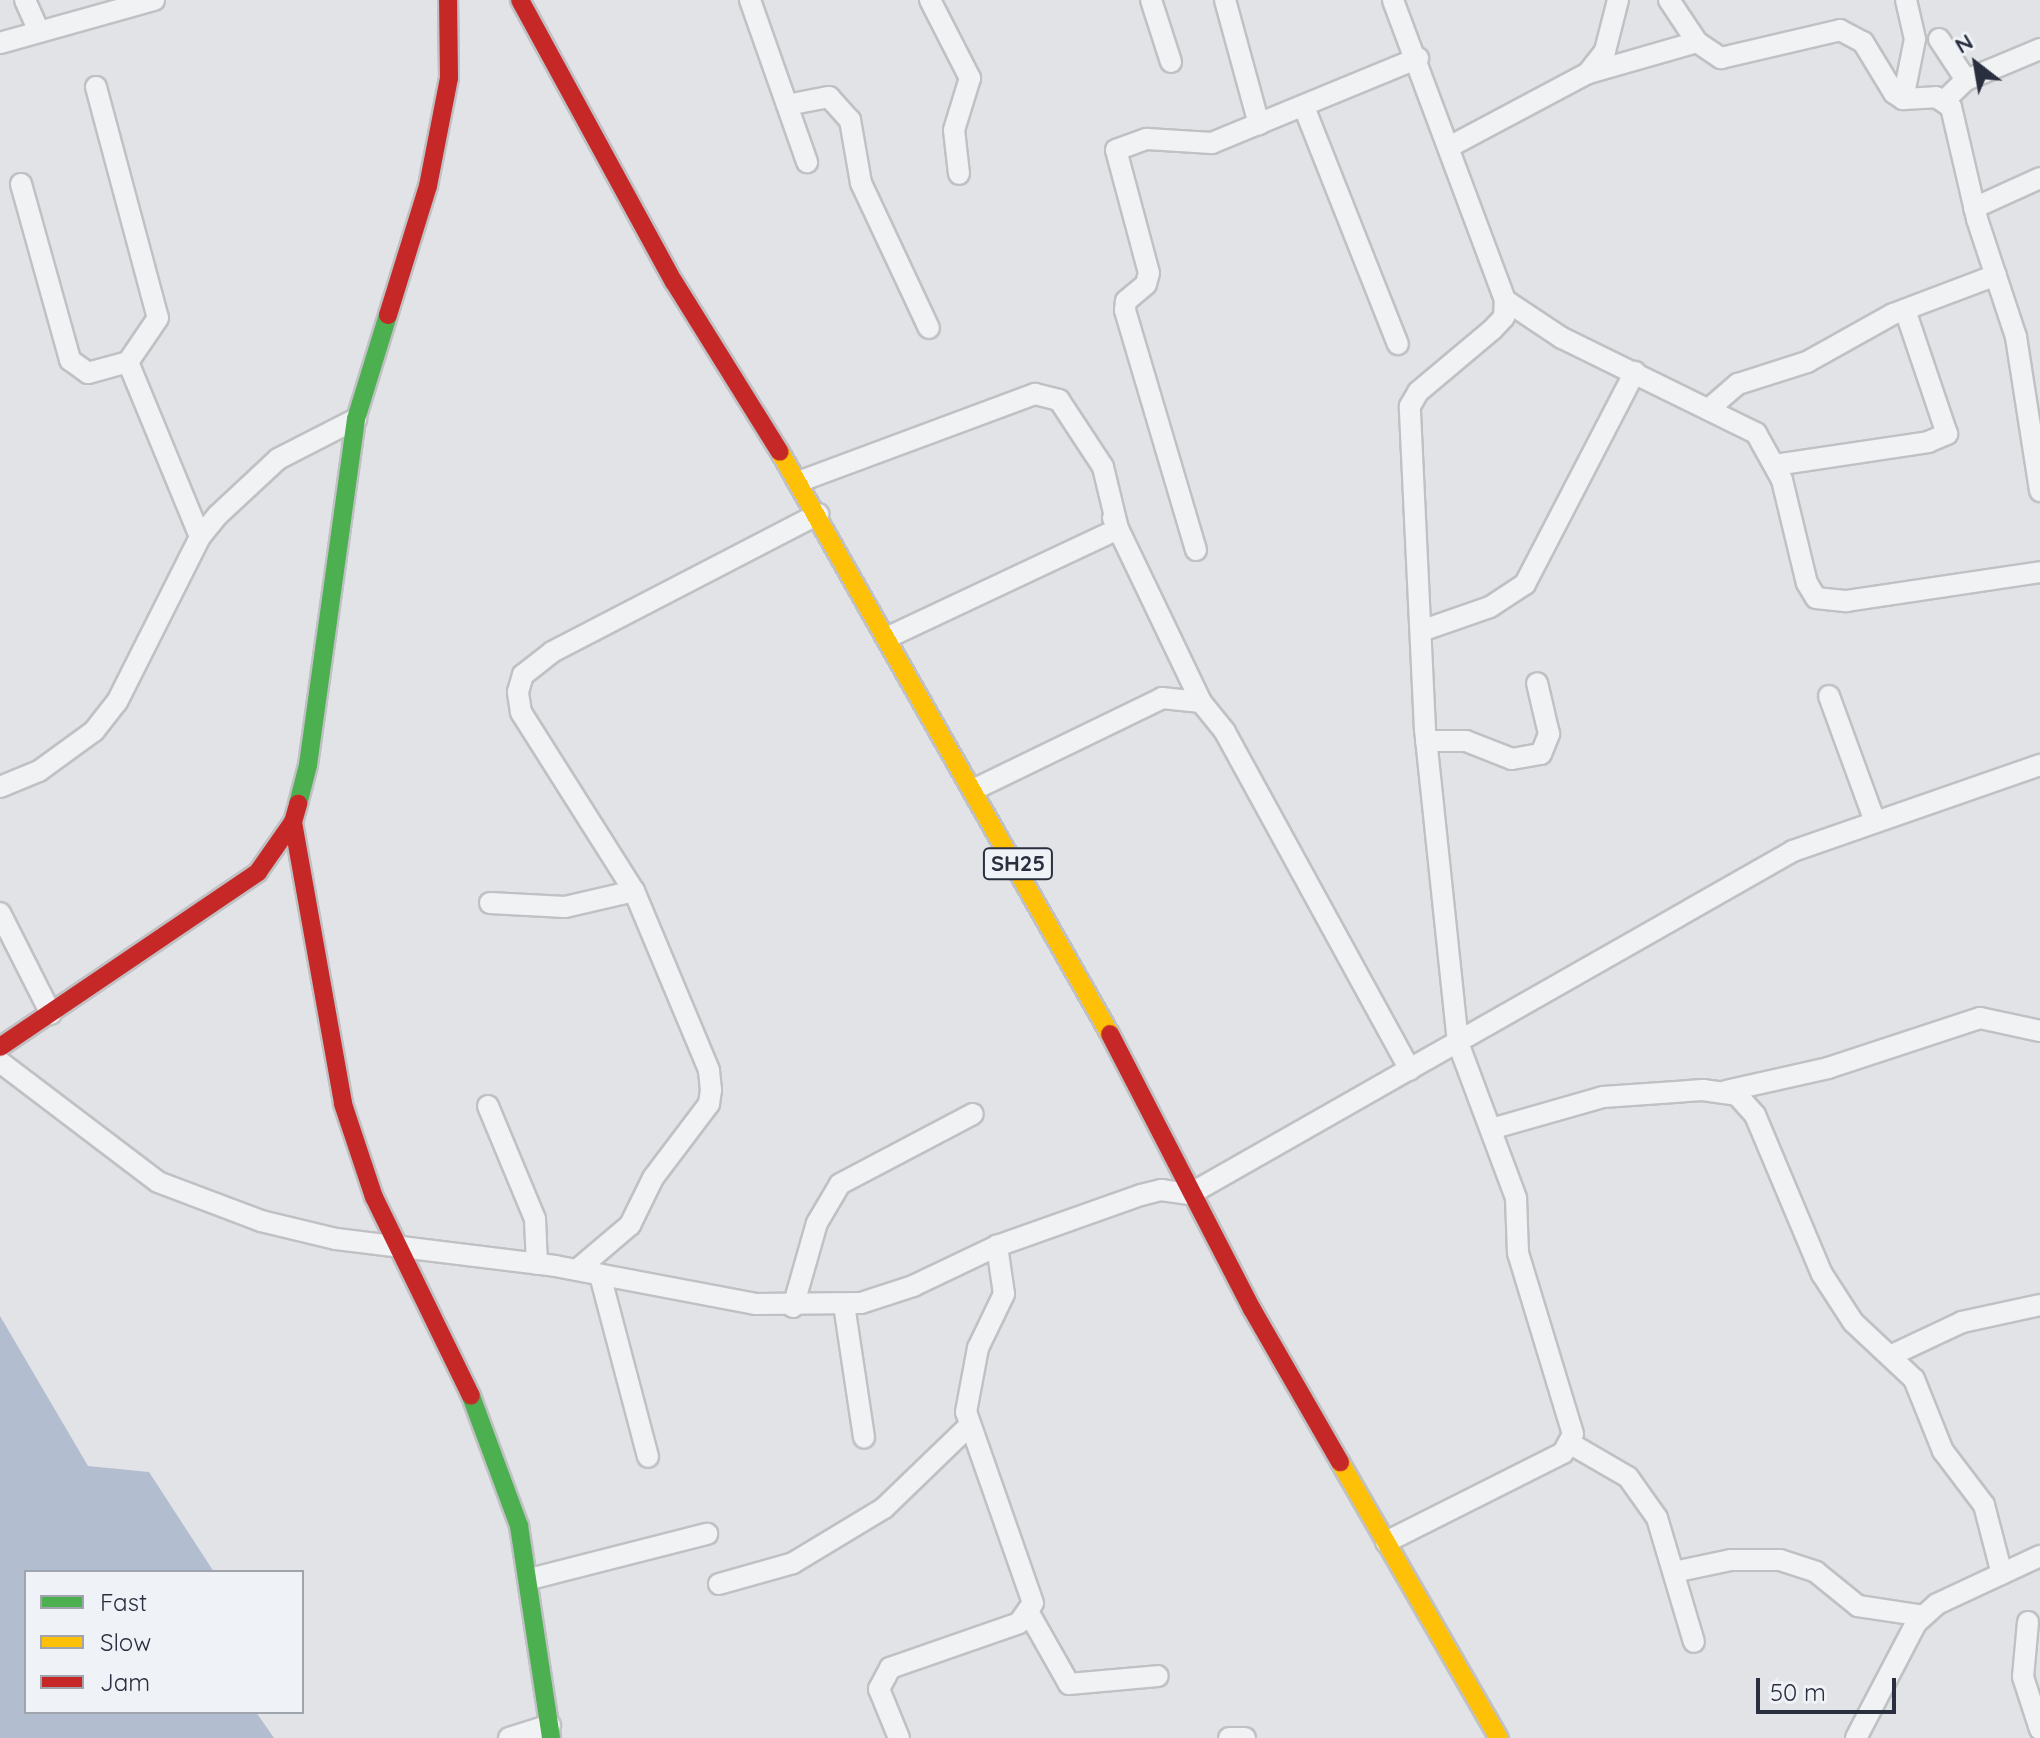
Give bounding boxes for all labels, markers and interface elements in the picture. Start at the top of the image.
north arrow [1936,24,2016,104]
text: N [1949,27,1978,60]
road number: SH25 [982,846,1054,882]
legend [24,1570,304,1714]
text: Fast [100,1587,147,1617]
text: Slow [100,1627,151,1657]
scale bar [1760,1662,1900,1712]
text: Jam [100,1667,150,1697]
text: 50 m [1770,1677,1826,1707]

